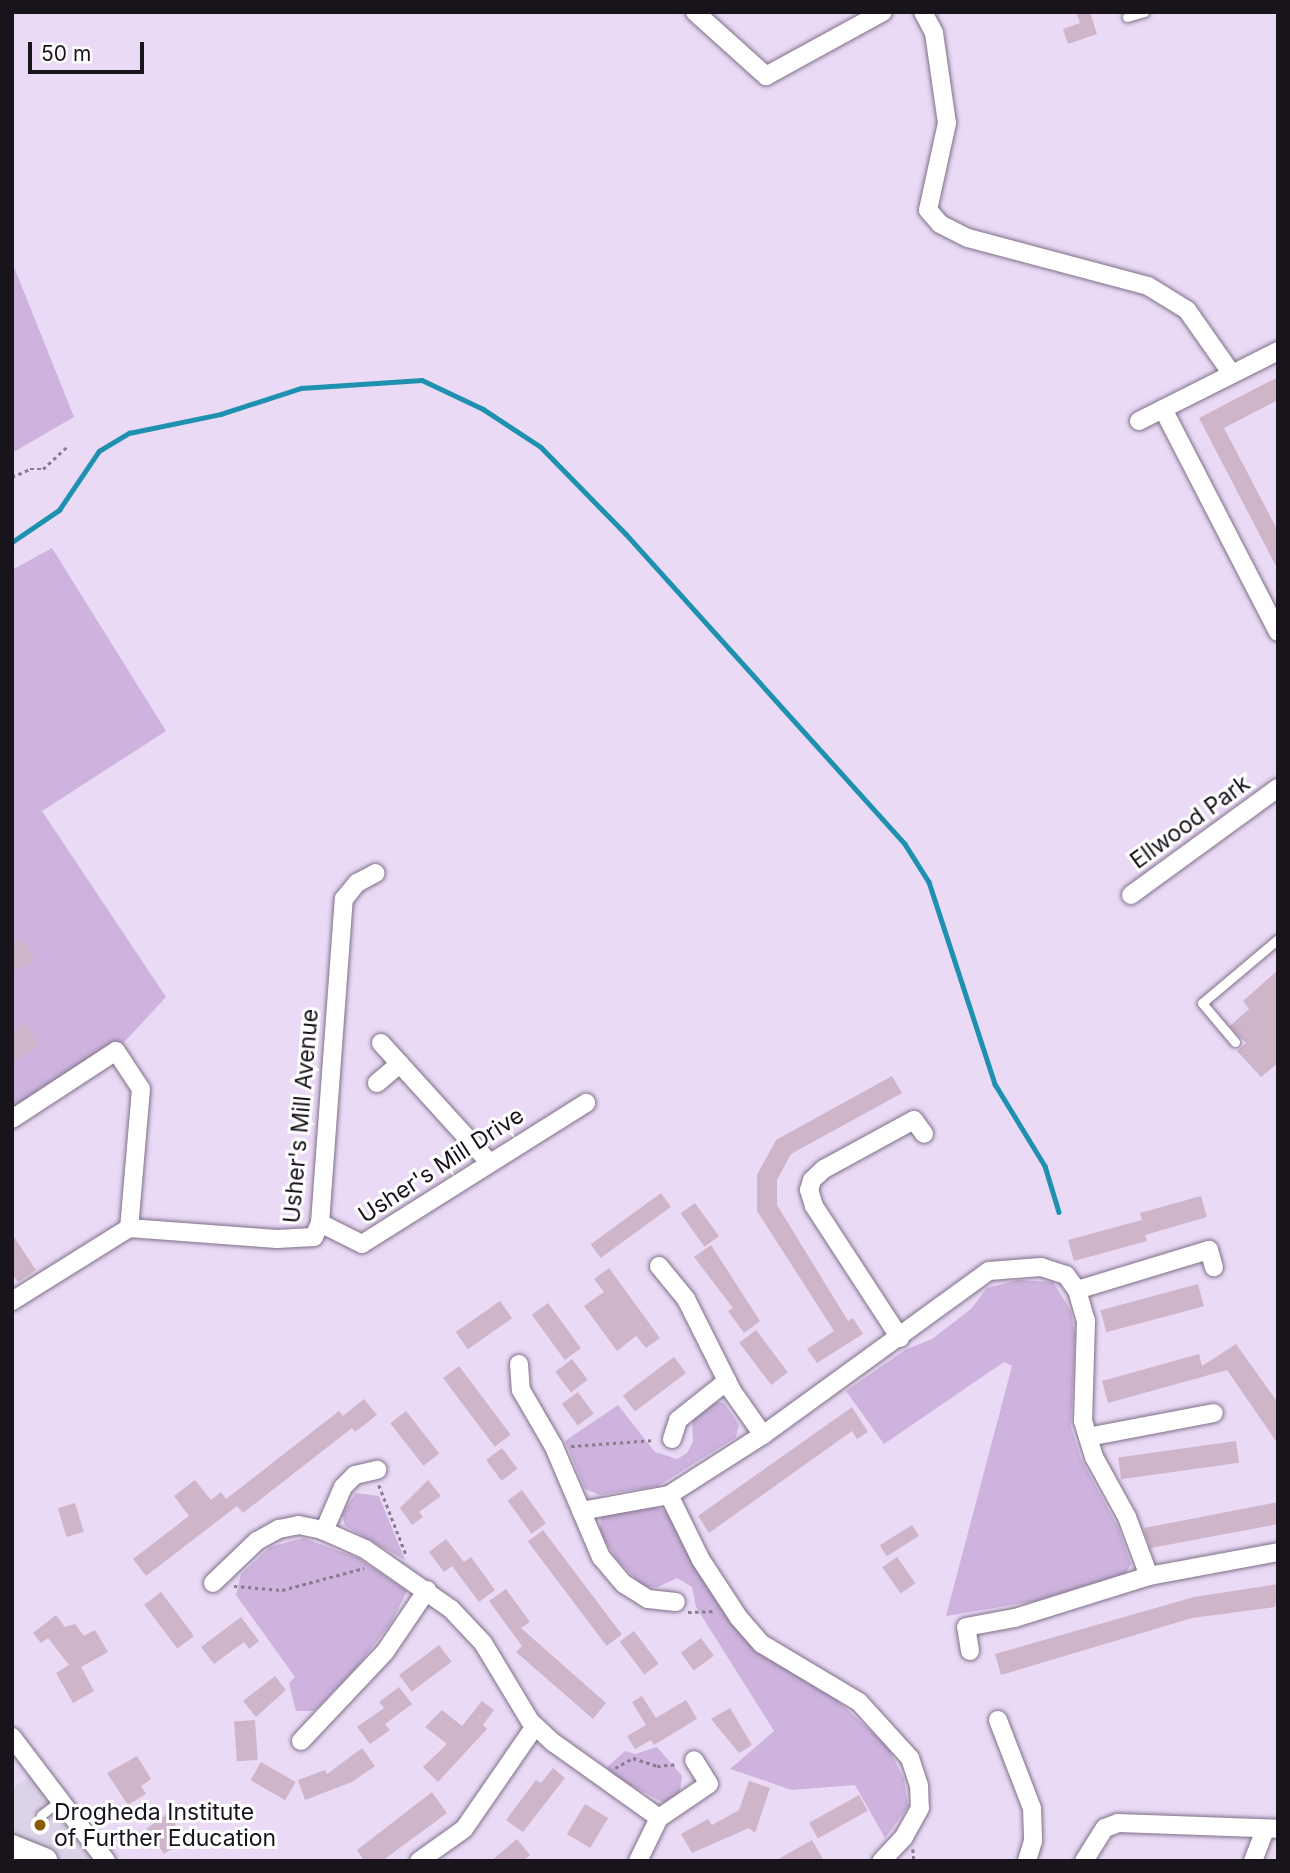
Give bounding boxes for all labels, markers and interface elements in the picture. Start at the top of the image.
scale bar [32,28,147,72]
text: 50 m [41,41,91,66]
street label: Ellwood Park [1125,769,1255,875]
street label: Usher's Mill Avenue [278,1008,324,1224]
street label: Usher's Mill Drive [353,1101,529,1229]
place label: Drogheda Institute of Further Education [54,1798,276,1852]
marker: Drogheda Institute of Further Education [32,1817,48,1833]

